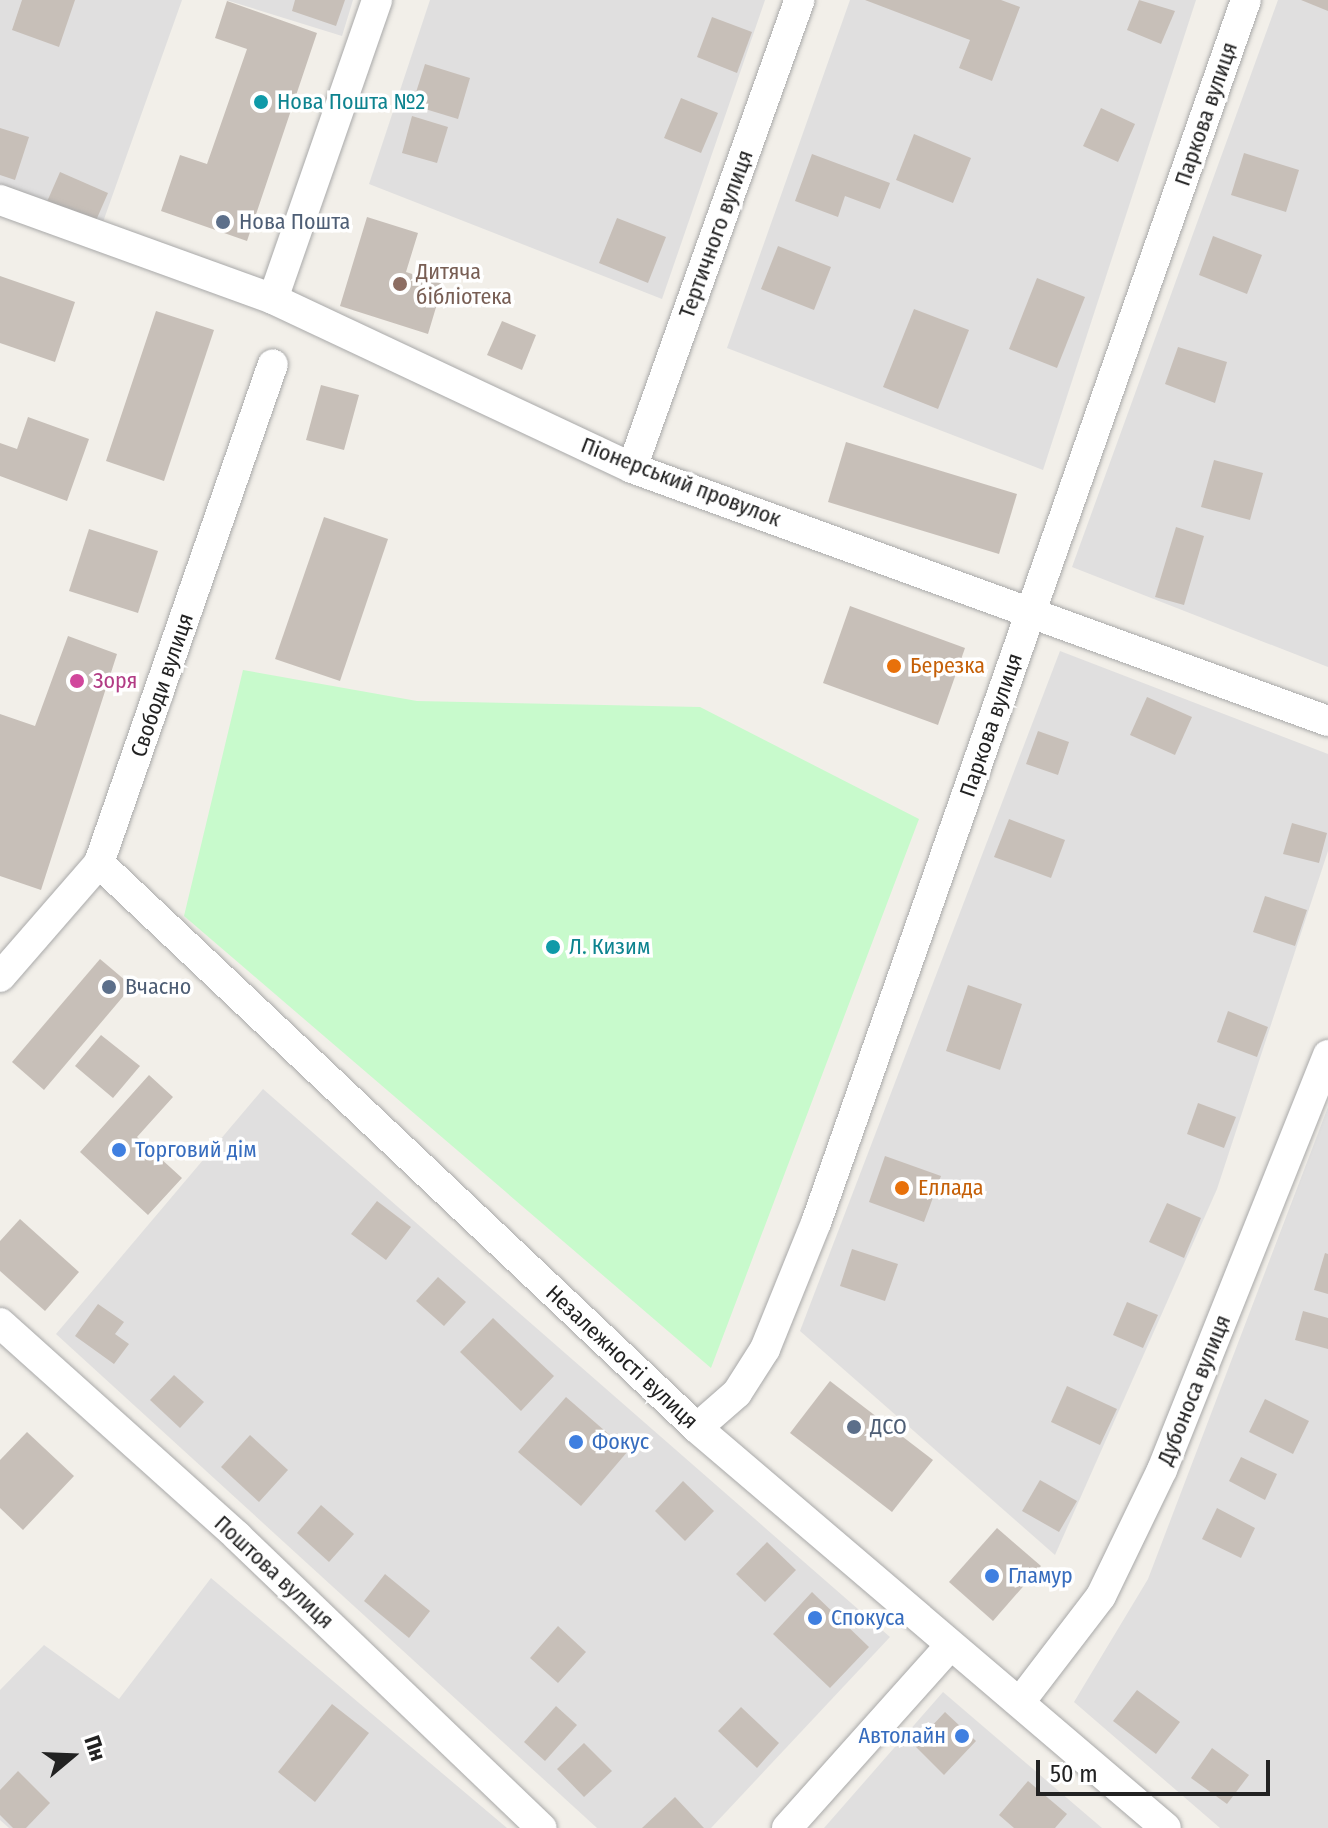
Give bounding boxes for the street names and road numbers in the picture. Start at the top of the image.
street label: Паркова вулиця [1169,39,1243,189]
street label: Тертичного вулиця [673,146,759,322]
street label: Піонерський провулок [577,432,785,532]
street label: Свободи вулиця [125,610,199,760]
street label: Паркова вулиця [954,650,1028,800]
street label: Незалежності вулиця [540,1280,704,1434]
street label: Дубоноса вулиця [1152,1311,1236,1469]
street label: Поштова вулиця [209,1510,339,1634]

